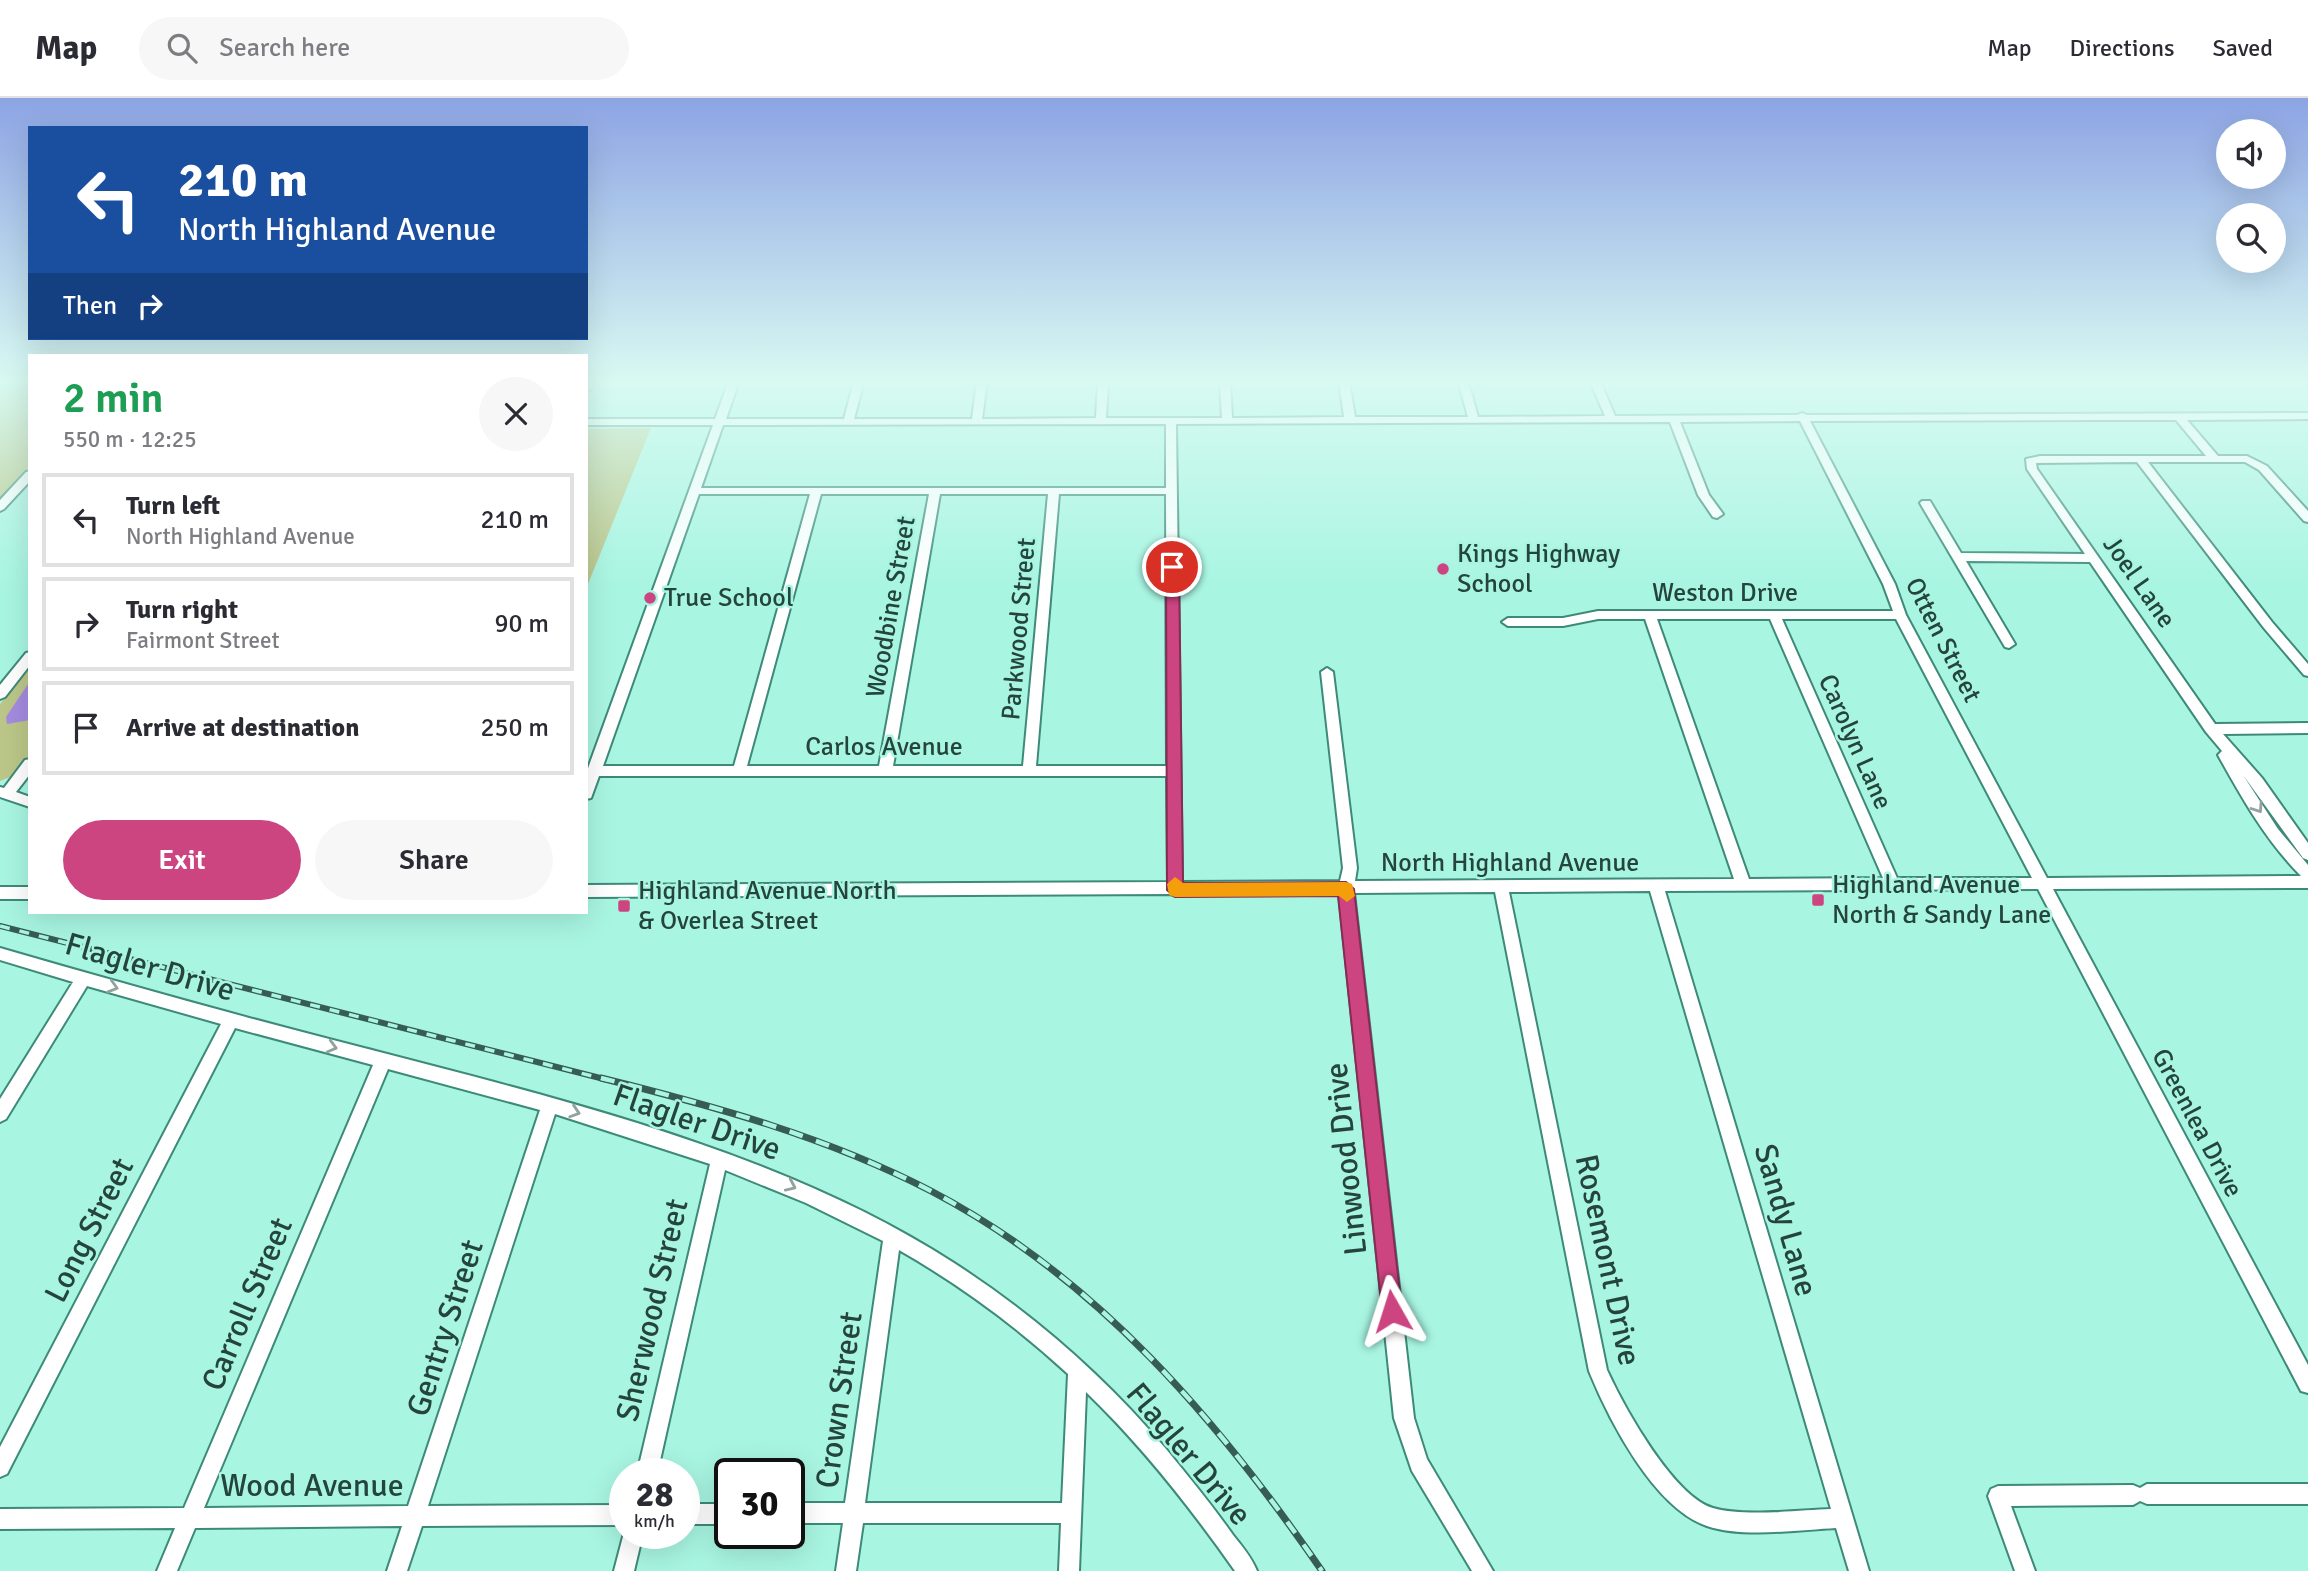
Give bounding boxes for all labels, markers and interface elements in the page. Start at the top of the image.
search box [139,17,629,80]
text: Map [35,28,97,69]
icon: search [163,29,201,67]
text: Search here [219,32,350,64]
text: Map [1987,33,2032,63]
text: Directions [2070,33,2175,63]
text: Saved [2213,33,2273,63]
map controls [2216,119,2286,273]
button: sound [2216,119,2286,189]
text: 210 m [178,150,308,210]
icon: left [63,154,154,245]
button: search [2216,203,2286,273]
text: North Highland Avenue [178,210,496,249]
icon: right [131,287,169,325]
text: Then [63,290,117,322]
text: 2 min [63,373,164,424]
button: close [479,377,553,451]
text: 550 m · 12:25 [63,425,197,454]
text: Turn left [126,490,220,522]
icon: left [67,501,105,539]
text: 210 m [480,504,549,536]
street label: Woodbine Street [859,514,923,700]
text: North Highland Avenue [126,522,355,551]
street label: Joel Lane [2096,530,2182,634]
street label: Parkwood Street [995,537,1043,721]
pin [1142,537,1202,597]
place label: Kings Highway School [1457,538,1620,600]
icon: arrive [1153,548,1191,586]
marker: Kings Highway School [1435,561,1451,577]
street label: Otten Street [1898,572,1988,708]
street label: Weston Drive [1652,577,1798,609]
place label: True School [664,582,794,614]
marker: True School [642,590,658,606]
text: Turn right [126,594,238,626]
icon: right [67,605,105,643]
text: 90 m [494,608,549,640]
text: Fairmont Street [126,626,280,655]
street label: Carolyn Lane [1811,670,1899,814]
icon: arrive [67,709,105,747]
text: Arrive at destination [126,712,359,744]
text: 250 m [480,712,549,744]
street label: Carlos Avenue [805,731,963,763]
one-way arrow [2250,801,2263,814]
button: Exit [63,820,301,900]
button: Share [315,820,553,900]
street label: North Highland Avenue [1381,847,1639,879]
place label: Highland Avenue North & Sandy Lane [1832,869,2051,931]
place label: Highland Avenue North & Overlea Street [638,875,897,937]
marker: Highland Avenue North & Sandy Lane [1810,892,1826,908]
marker: Highland Avenue North & Overlea Street [616,898,632,914]
street label: Flagler Drive [61,924,239,1010]
one-way arrow [106,979,118,993]
one-way arrow [326,1039,338,1054]
street label: Greenlea Drive [2145,1043,2249,1203]
street label: Linwood Drive [1317,1061,1375,1257]
street label: Flagler Drive [608,1075,786,1169]
one-way arrow [569,1104,581,1119]
street label: Sandy Lane [1746,1139,1826,1301]
street label: Long Street [36,1151,142,1309]
street label: Rosemont Drive [1567,1151,1649,1369]
one-way arrow [783,1178,796,1192]
street label: Sherwood Street [607,1195,697,1425]
street label: Carroll Street [193,1212,301,1396]
street label: Gentry Street [398,1235,492,1421]
position arrow [1355,1274,1429,1348]
street label: Crown Street [807,1309,871,1491]
street label: Flagler Drive [1118,1375,1260,1533]
speed limit sign: 30 [714,1458,805,1549]
street label: Wood Avenue [220,1466,404,1505]
text: 28 [636,1473,673,1516]
text: km/h [634,1510,675,1532]

